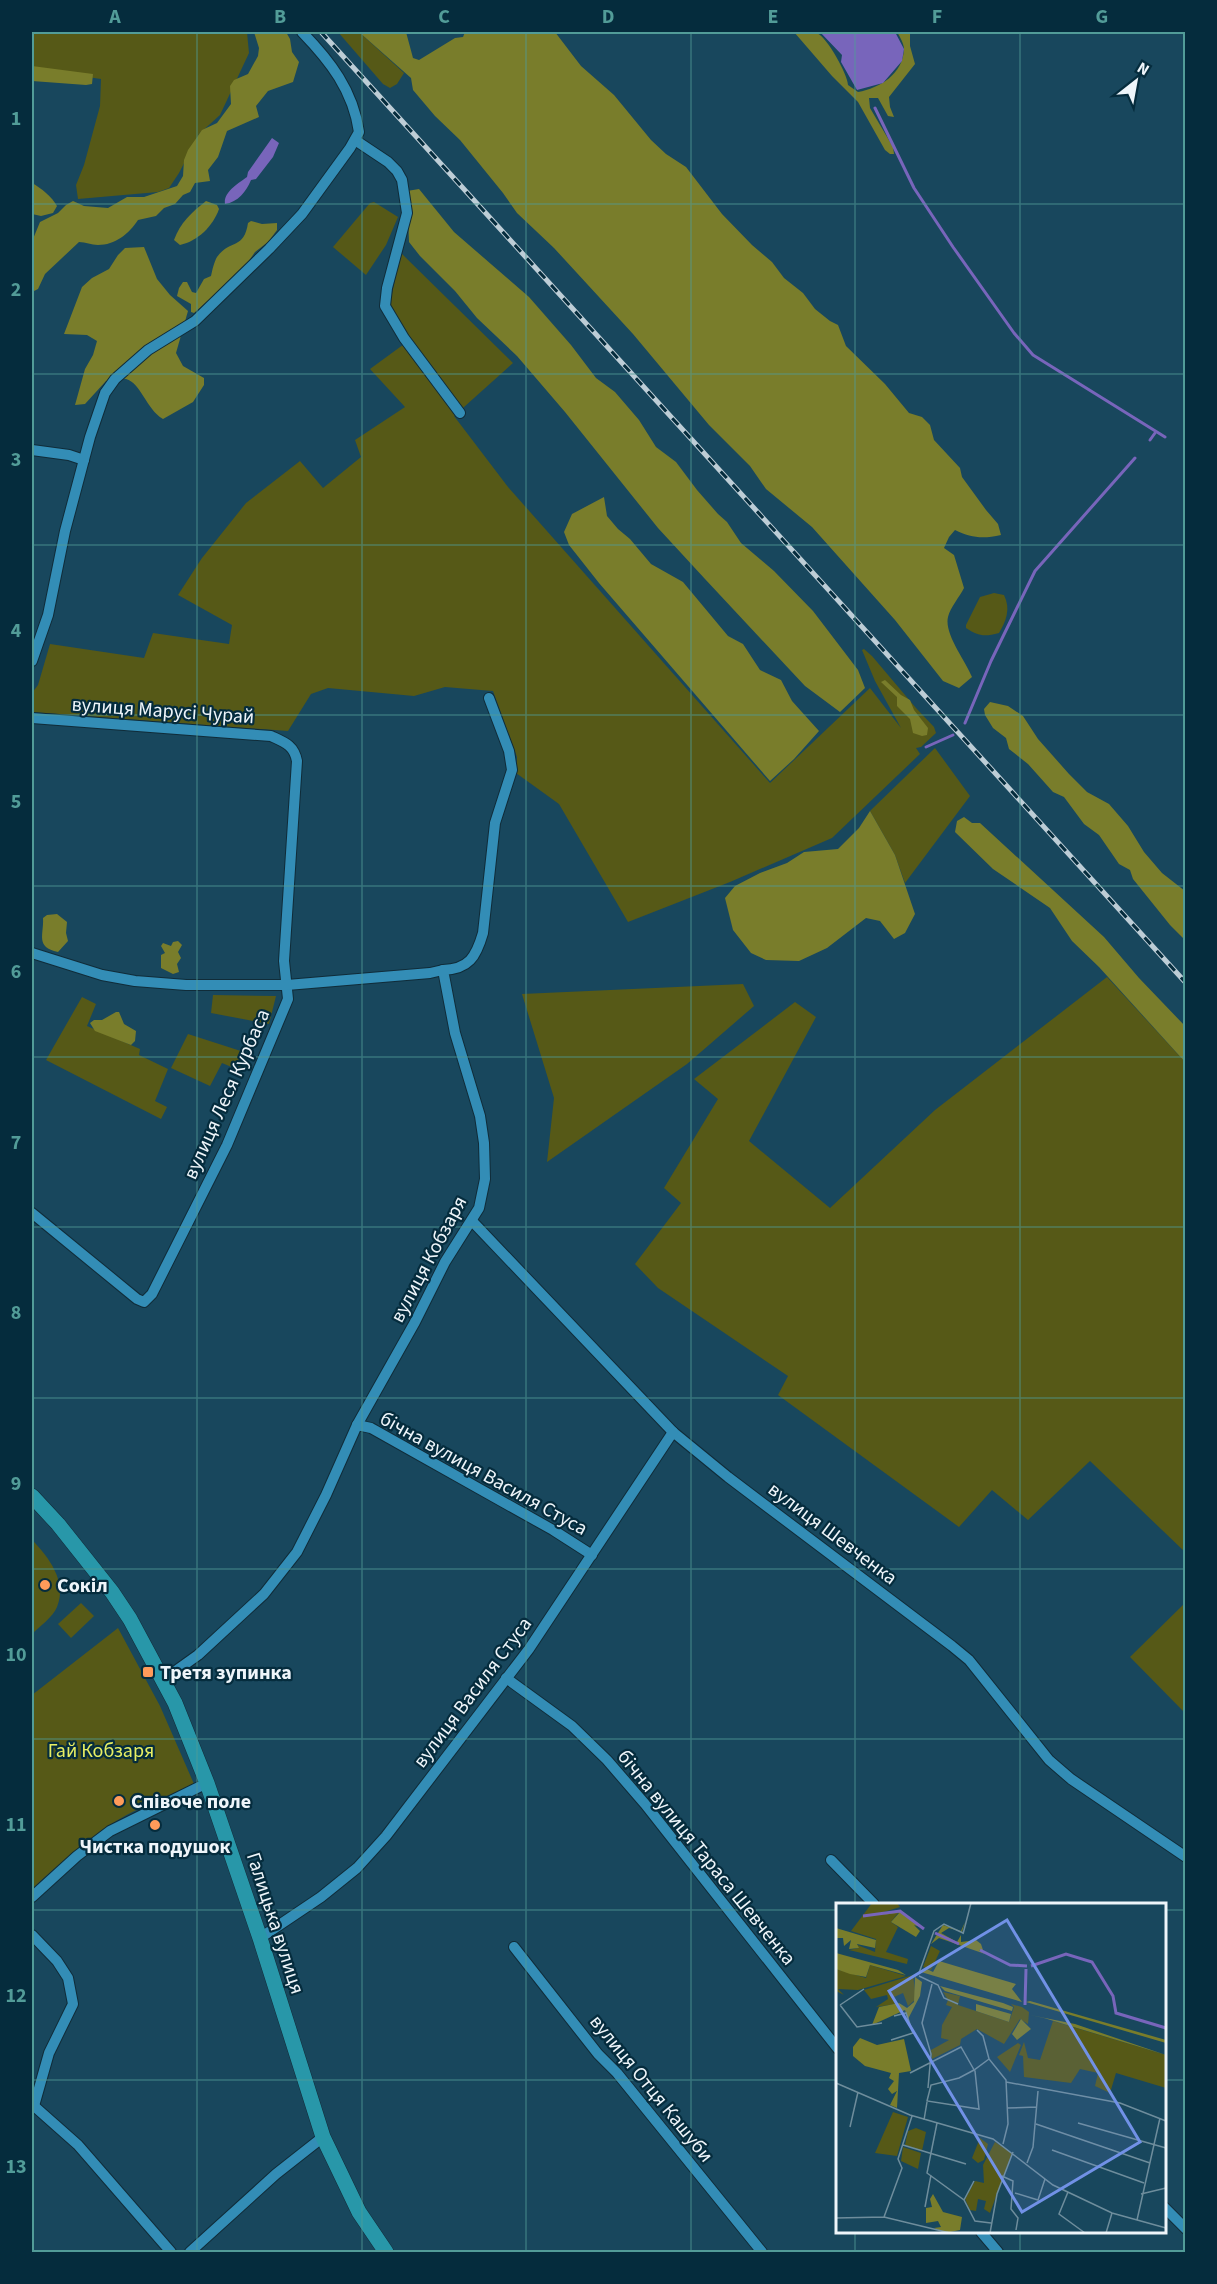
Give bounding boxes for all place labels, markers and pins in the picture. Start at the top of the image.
place label: Сокіл [57,1572,108,1600]
marker: Сокіл [38,1578,52,1592]
place label: Третя зупинка [160,1659,292,1687]
marker: Третя зупинка [141,1665,155,1679]
place label: Співоче поле [131,1788,251,1816]
marker: Співоче поле [112,1794,126,1808]
marker: Чистка подушок [148,1818,162,1832]
place label: Чистка подушок [79,1833,231,1861]

